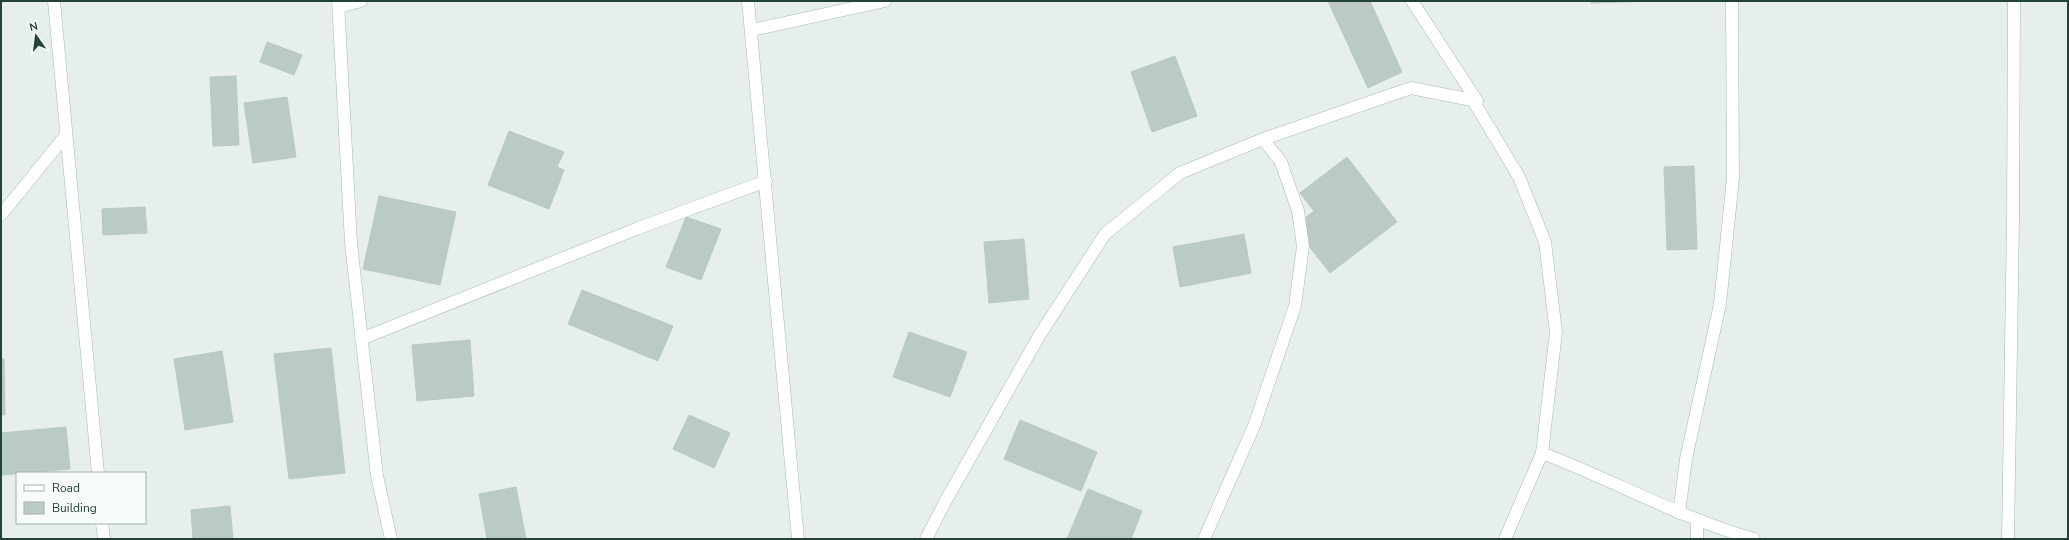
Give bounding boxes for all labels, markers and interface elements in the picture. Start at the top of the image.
north arrow [16,16,56,56]
text: N [28,19,40,35]
legend [16,472,146,524]
text: Road [52,480,80,496]
text: Building [52,500,97,516]

